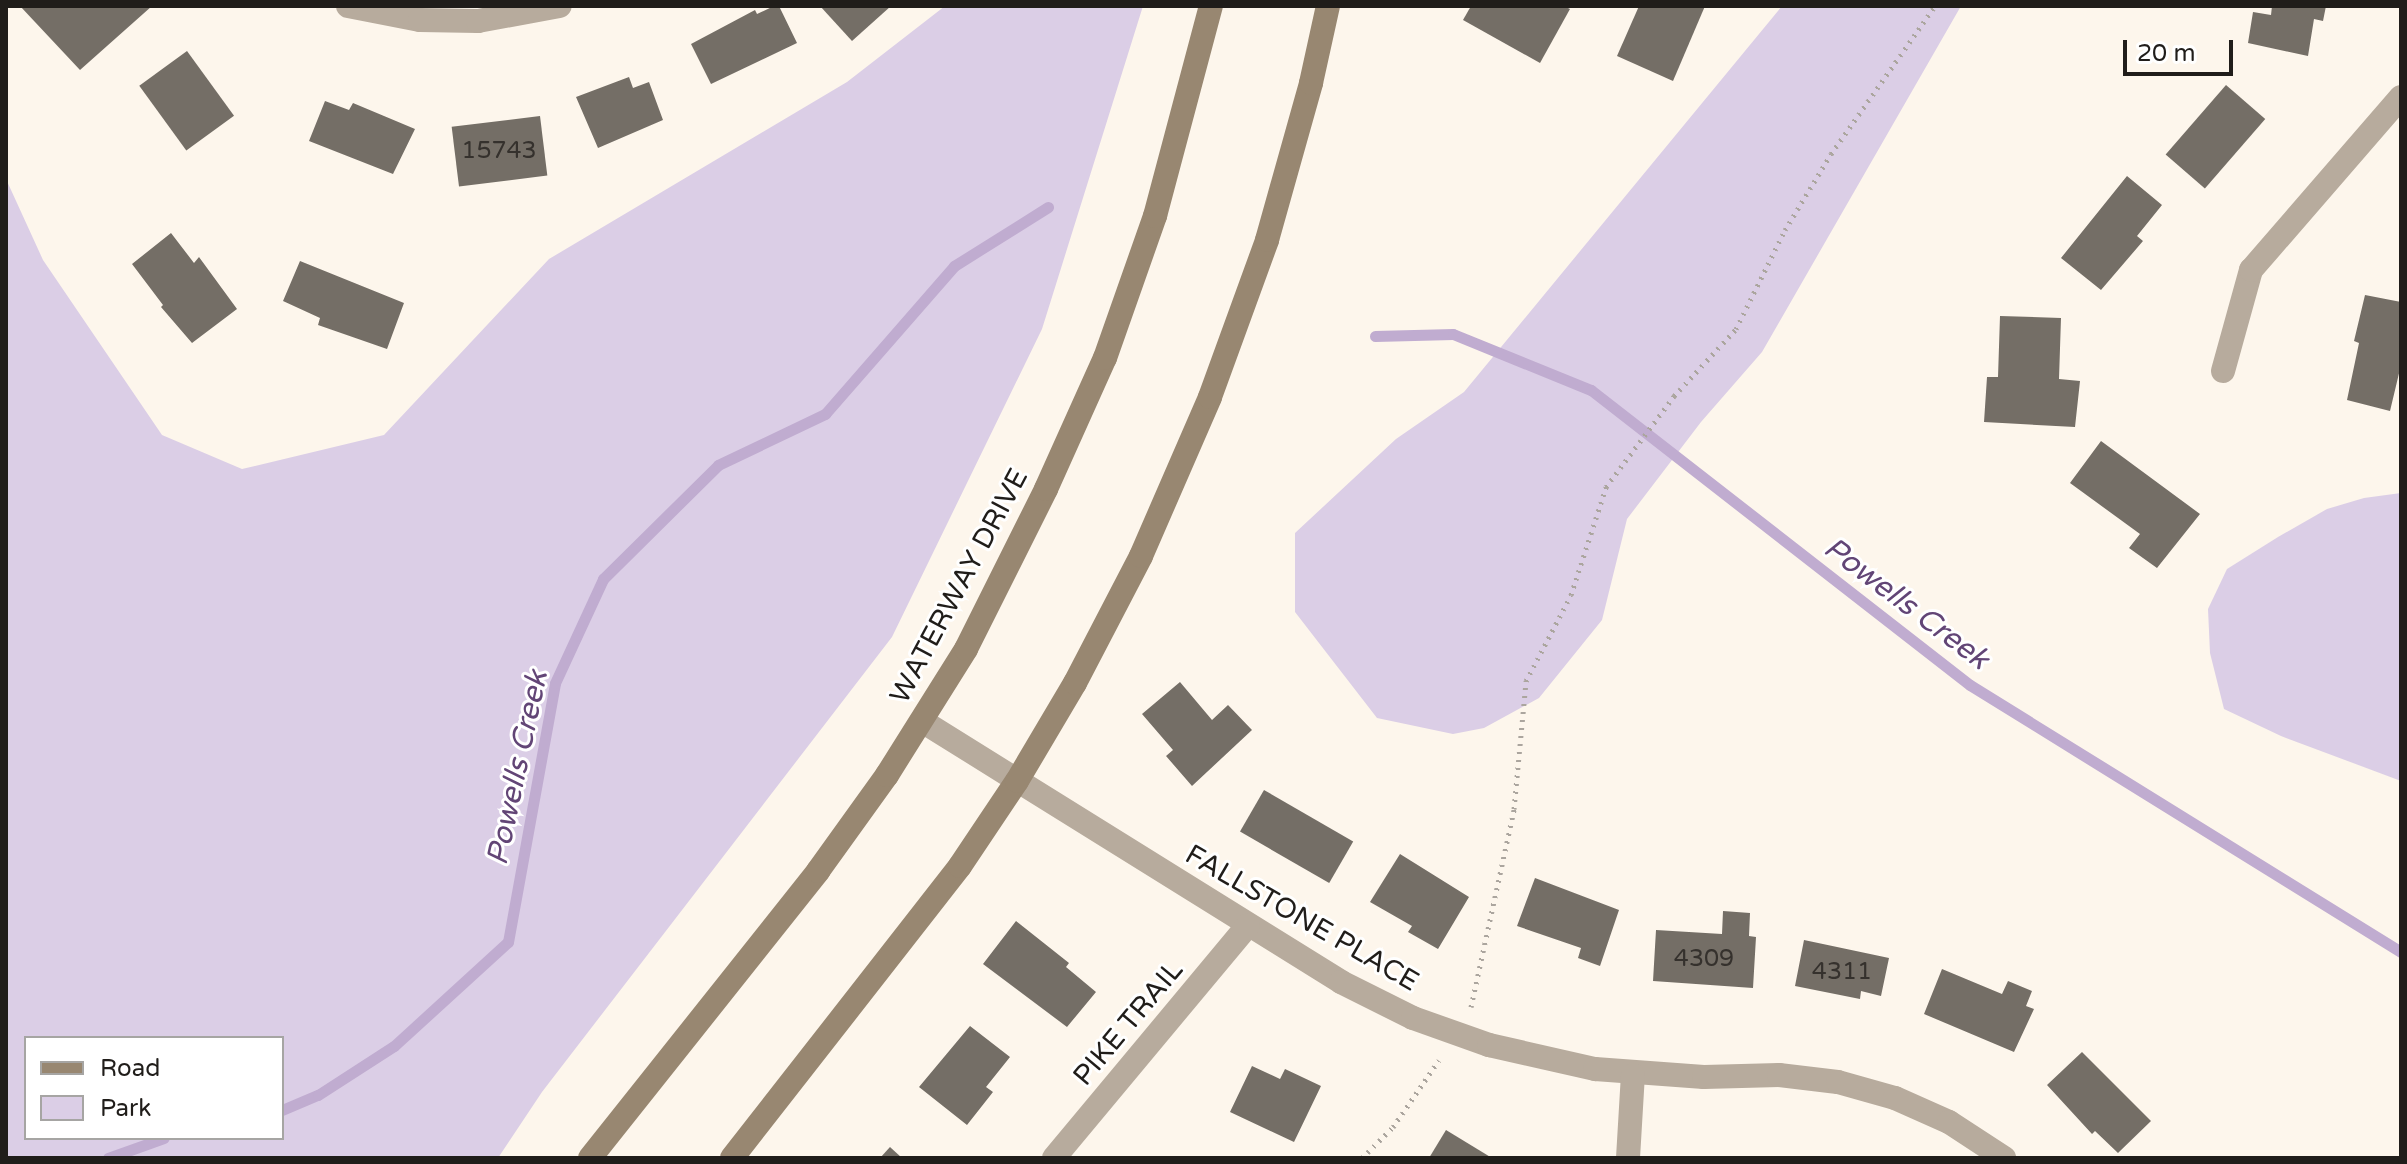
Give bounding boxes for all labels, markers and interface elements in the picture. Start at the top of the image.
scale bar [2127,24,2237,74]
text: 20 m [2137,39,2195,68]
house number: 15743 [461,137,537,165]
street label: WATERWAY DRIVE [883,463,1035,709]
water label: Powells Creek [1816,530,1996,678]
water label: Powells Creek [480,668,556,868]
street label: FALLSTONE PLACE [1179,837,1425,999]
house number: 4309 [1674,945,1734,973]
street label: PIKE TRAIL [1066,954,1190,1092]
house number: 4311 [1812,958,1872,986]
legend [24,1036,284,1140]
text: Road [100,1054,160,1083]
text: Park [100,1094,151,1123]

